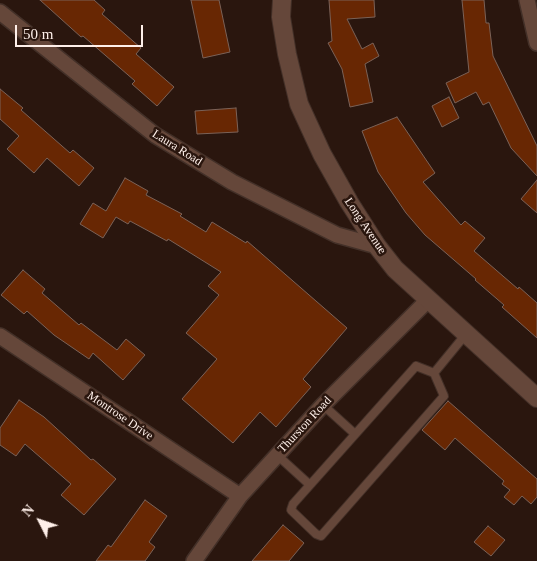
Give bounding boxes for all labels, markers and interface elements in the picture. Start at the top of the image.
scale bar [18,15,145,47]
text: 50 m [23,26,53,42]
street label: Laura Road [149,127,205,169]
street label: Long Avenue [341,195,389,257]
street label: Montrose Drive [84,389,156,443]
street label: Thurston Road [275,394,335,456]
north arrow [15,496,65,546]
text: N [19,502,37,520]

